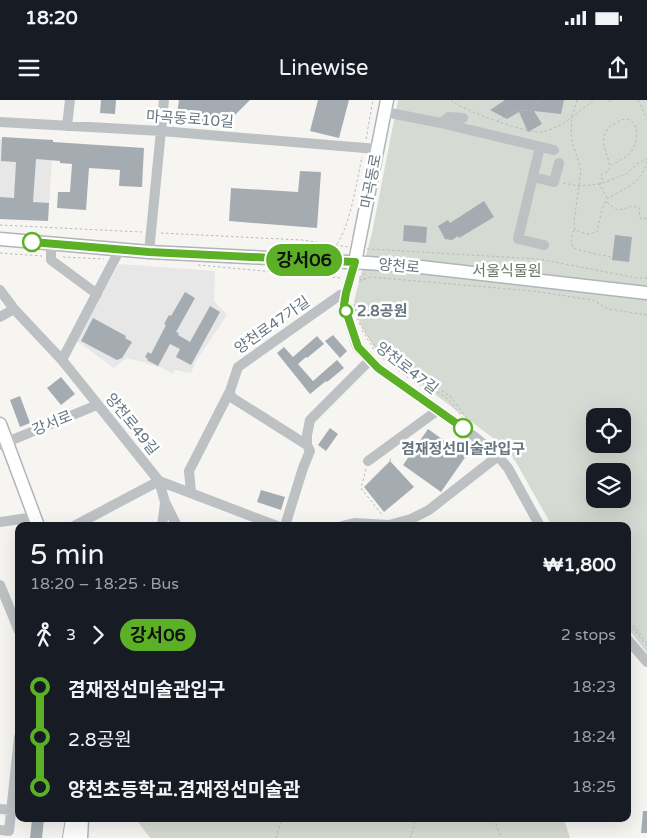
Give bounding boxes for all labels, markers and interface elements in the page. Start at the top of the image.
text: 18:20 [25,7,78,29]
icon: menu [15,54,43,82]
icon: share [604,54,632,82]
text: Linewise [279,55,368,81]
street label: 마곡동로10길 [146,107,234,131]
street label: 마곡동로 [357,152,385,210]
unlabelled marker [22,232,42,252]
line badge: 강서06 [269,244,339,276]
text: 강서06 [276,249,332,271]
street label: 양천로 [378,255,420,277]
park label: 서울식물원 [472,262,542,280]
street label: 양천로47가길 [231,292,313,358]
place label: 2.8공원 [357,302,407,320]
marker: 2.8공원 [339,304,353,318]
street label: 양천로47길 [372,338,442,398]
street label: 양천로49길 [102,390,162,458]
street label: 강서로 [29,407,75,439]
map controls [586,408,631,508]
button: locate [586,408,631,453]
marker: 겸재정선미술관입구 [453,418,473,438]
place label: 겸재정선미술관입구 [401,440,525,458]
button: layers [586,463,631,508]
text: 5 min [30,538,105,572]
text: ₩1,800 [543,554,616,576]
text: 18:20 – 18:25 · Bus [30,574,179,594]
icon: walk [30,621,58,649]
icon: forward [84,621,112,649]
text: 강서06 [130,624,186,646]
text: 3 [66,625,76,645]
text: 2 stops [561,625,616,645]
text: 18:23 [572,677,616,697]
text: 겸재정선미술관입구 [68,679,225,701]
text: 18:24 [572,727,616,747]
text: 2.8공원 [68,729,132,751]
text: 18:25 [572,777,616,797]
text: 양천초등학교.겸재정선미술관 [68,779,300,801]

